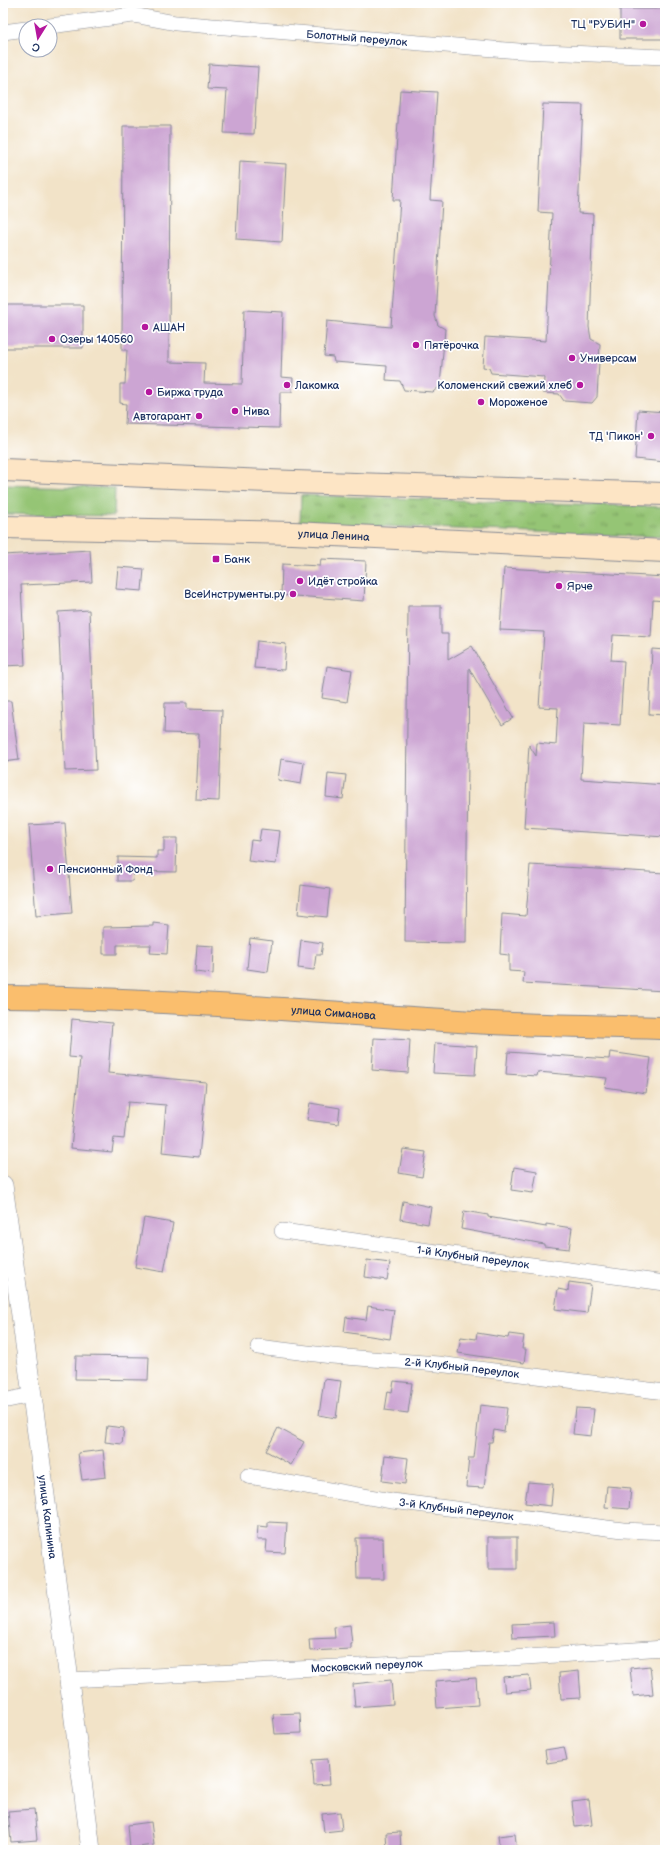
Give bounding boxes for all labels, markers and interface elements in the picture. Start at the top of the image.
north arrow [18,18,58,58]
place label: ТЦ "РУБИН" [571,18,635,31]
marker: ТЦ "РУБИН" [638,19,648,29]
street label: Болотный переулок [306,27,408,48]
text: С [31,40,41,54]
place label: АШАН [152,321,185,334]
marker: АШАН [140,322,150,332]
place label: Озеры 140560 [60,333,134,346]
marker: Озеры 140560 [47,334,57,344]
place label: Пятёрочка [424,339,480,352]
marker: Пятёрочка [411,340,421,350]
place label: Универсам [580,352,637,365]
marker: Универсам [567,353,577,363]
place label: Лакомка [294,379,340,392]
place label: Коломенский свежий хлеб [437,379,572,392]
marker: Лакомка [282,380,292,390]
marker: Коломенский свежий хлеб [575,380,585,390]
place label: Биржа труда [157,386,224,399]
marker: Биржа труда [144,387,154,397]
place label: Мороженое [489,396,548,409]
marker: Мороженое [476,397,486,407]
place label: Нива [243,405,270,418]
marker: Нива [230,406,240,416]
place label: Автогарант [132,410,191,423]
marker: Автогарант [194,411,204,421]
place label: ТД 'Пикон' [589,430,643,443]
marker: ТД 'Пикон' [646,431,656,441]
street label: улица Ленина [298,527,371,543]
place label: Банк [224,553,250,566]
marker: Банк [211,554,221,564]
place label: Идёт стройка [308,575,378,588]
marker: Идёт стройка [295,576,305,586]
place label: Ярче [567,580,593,593]
marker: Ярче [554,581,564,591]
place label: ВсеИнструменты.ру [184,588,285,601]
marker: ВсеИнструменты.ру [288,589,298,599]
place label: Пенсионный Фонд [58,863,153,876]
marker: Пенсионный Фонд [45,864,55,874]
street label: улица Симанова [291,1003,377,1022]
street label: 1-й Клубный переулок [416,1243,530,1271]
street label: 2-й Клубный переулок [404,1355,520,1380]
street label: улица Калинина [36,1474,60,1560]
street label: 3-й Клубный переулок [398,1495,515,1523]
street label: Московский переулок [310,1656,423,1675]

